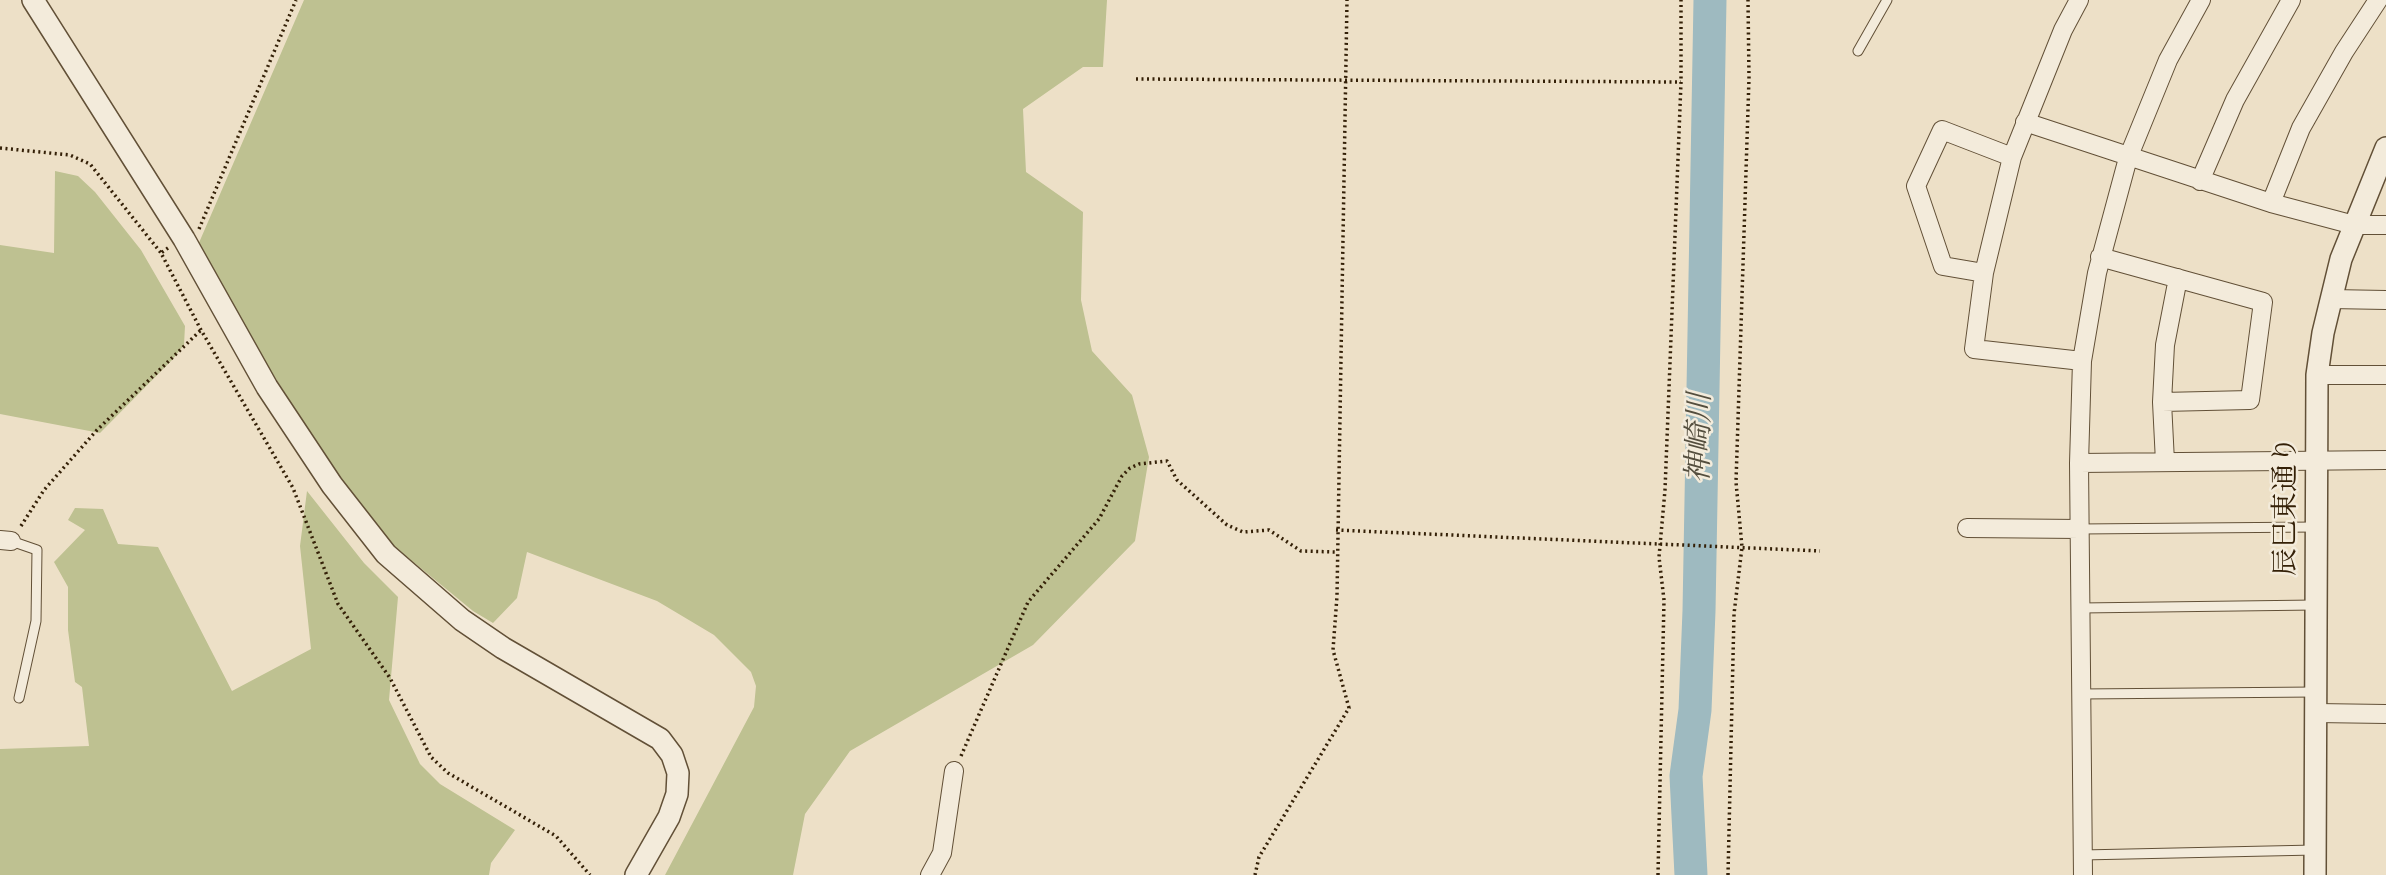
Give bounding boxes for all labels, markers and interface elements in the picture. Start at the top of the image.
water label: 神崎川 [1683,393,1721,483]
street label: 辰巳東通り [2271,436,2305,576]

